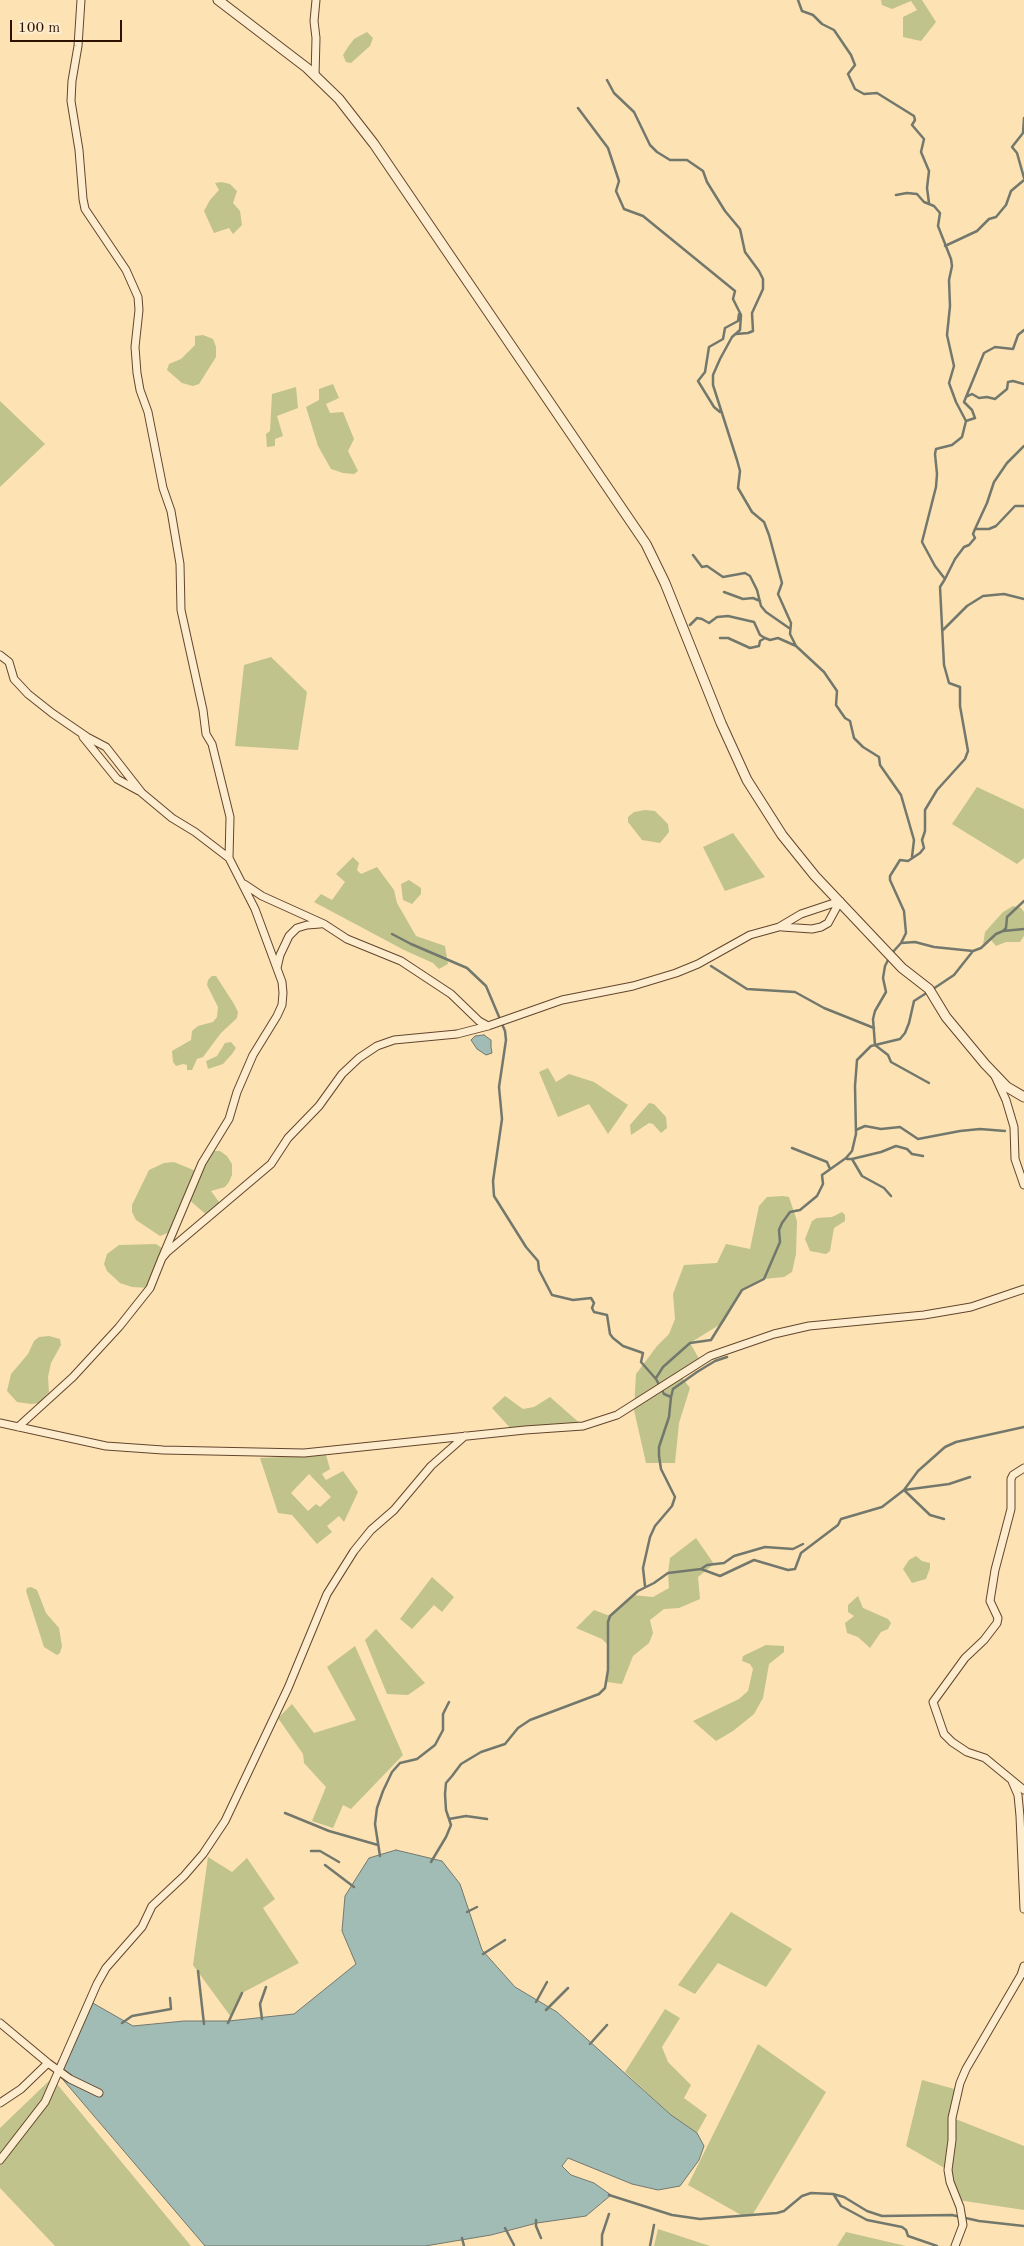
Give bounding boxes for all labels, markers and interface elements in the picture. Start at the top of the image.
scale bar [12,10,125,42]
text: 100 m [18,21,60,36]

